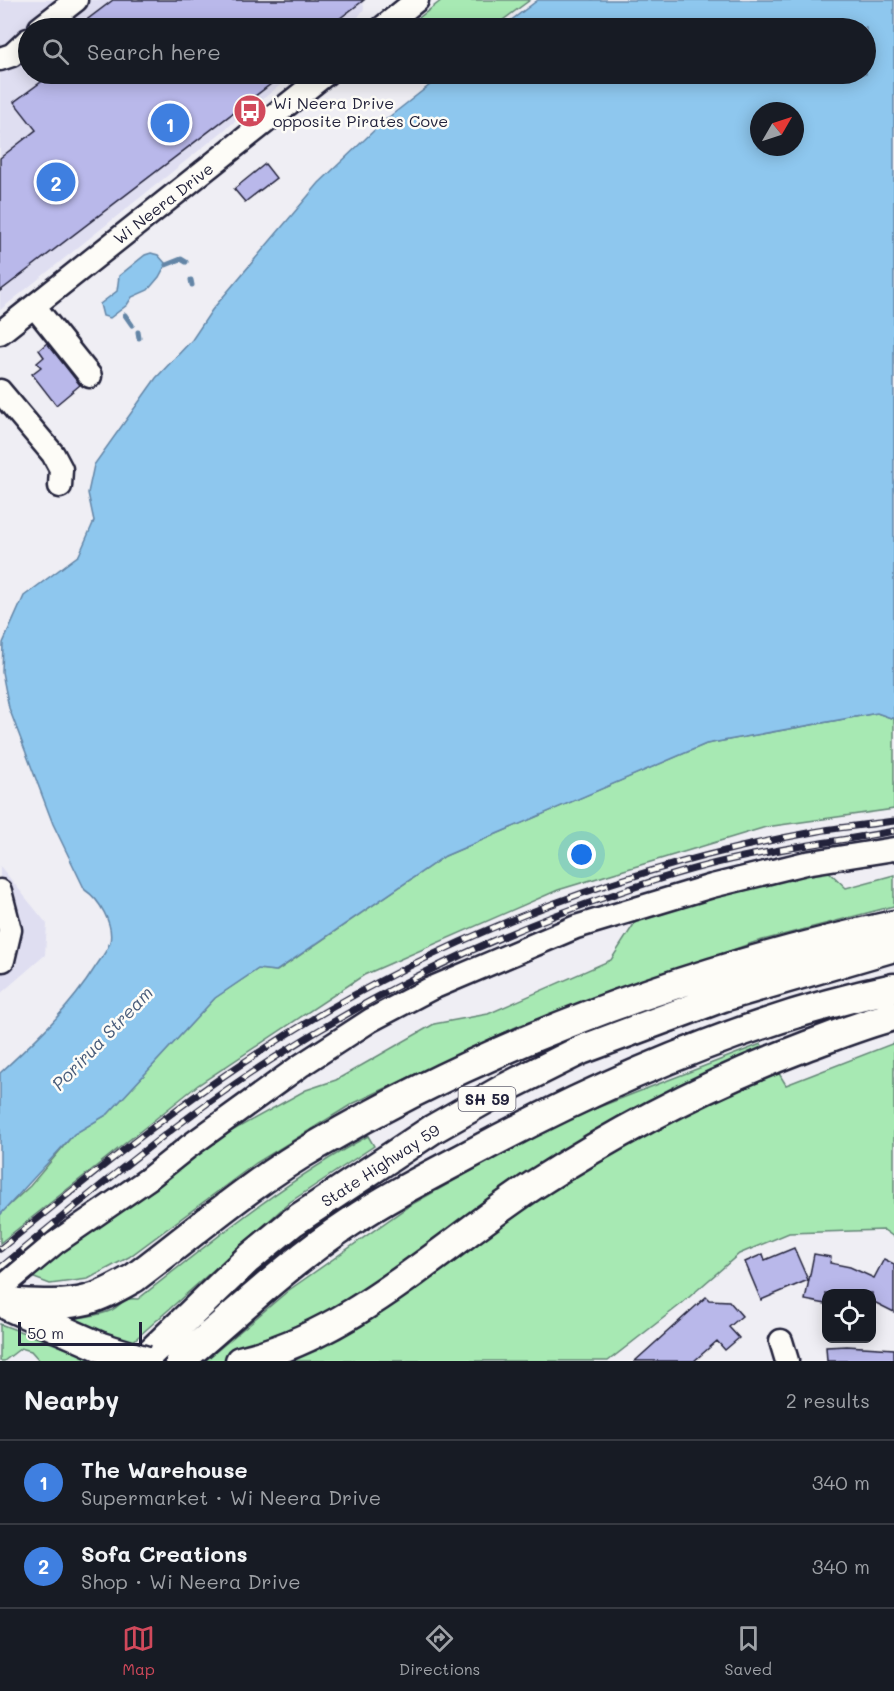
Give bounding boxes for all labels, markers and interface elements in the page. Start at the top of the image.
search box [18,18,876,84]
icon: search [39,35,72,68]
text: Search here [87,37,221,66]
place label: Wi Neera Drive opposite Pirates Cove [273,92,448,131]
bus stop icon: Wi Neera Drive opposite Pirates Cove [232,93,268,129]
pin: 1 [150,100,190,146]
north arrow [750,102,804,156]
street label: Wi Neera Drive [109,157,217,249]
pin: 2 [36,160,76,204]
your location [567,840,596,869]
water label: Porirua Stream [46,981,158,1095]
road number: SH 59 [458,1087,516,1111]
street label: State Highway 59 [317,1119,443,1211]
map controls [822,1289,876,1343]
button: locate [822,1289,876,1343]
scale bar [18,1319,142,1346]
text: 50 m [27,1322,64,1343]
text: Nearby [24,1383,119,1417]
text: 2 results [786,1387,870,1413]
text: The Warehouse [81,1455,248,1484]
text: 1 [39,1469,48,1495]
text: 340 m [812,1469,870,1495]
text: Supermarket · Wi Neera Drive [81,1484,381,1510]
text: Sofa Creations [81,1539,248,1568]
text: 2 [38,1553,49,1579]
text: 340 m [812,1553,870,1579]
text: Shop · Wi Neera Drive [81,1568,301,1594]
tab: Map [122,1622,155,1679]
tab: Directions [399,1622,480,1679]
tab: Saved [724,1622,772,1679]

